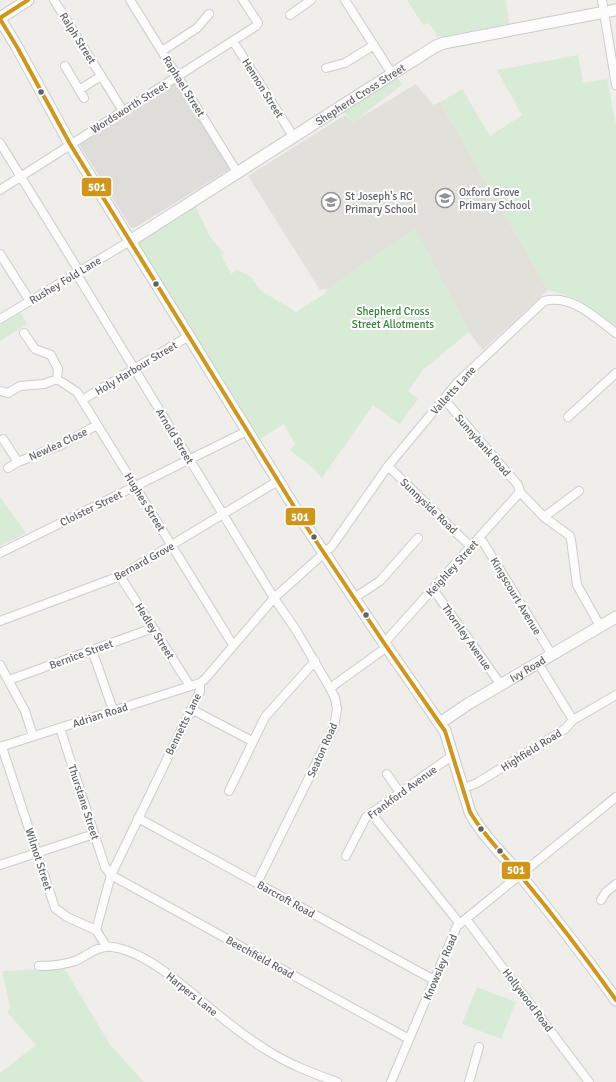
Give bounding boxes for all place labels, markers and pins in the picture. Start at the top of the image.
unlabelled marker [36,87,46,97]
place label: Oxford Grove Primary School [459,186,530,212]
school or university icon: Oxford Grove Primary School [434,187,456,209]
place label: St Joseph's RC Primary School [345,190,416,216]
school or university icon: St Joseph's RC Primary School [320,191,342,213]
unlabelled marker [151,279,161,289]
unlabelled marker [309,532,319,542]
unlabelled marker [361,610,371,620]
unlabelled marker [476,824,486,834]
unlabelled marker [495,846,505,856]

